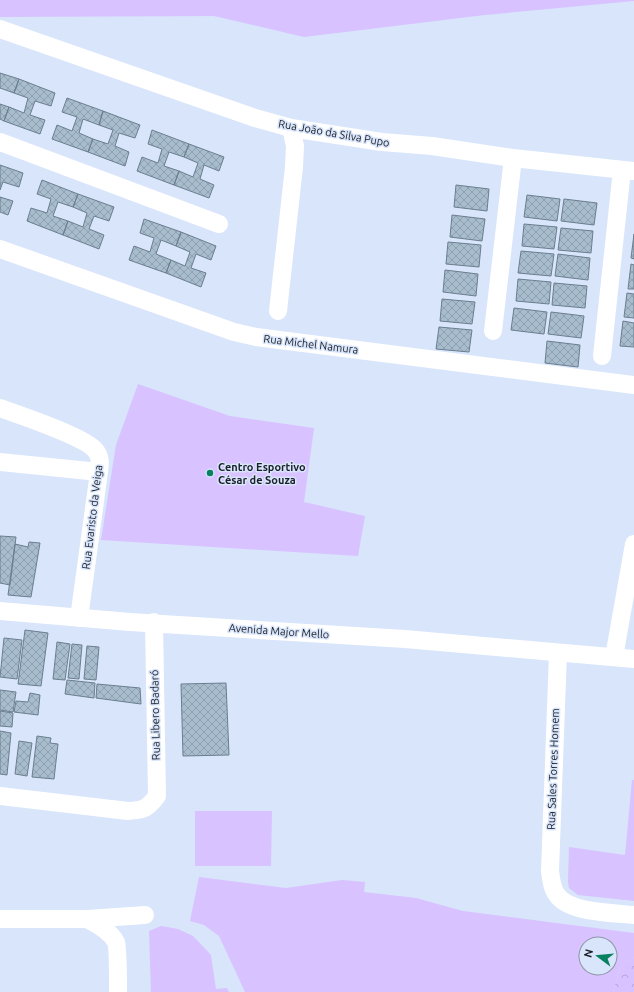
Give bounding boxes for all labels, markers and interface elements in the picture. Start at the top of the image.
street label: Rua João da Silva Pupo [277,117,391,149]
street label: Rua Michel Namura [263,332,359,356]
place label: Centro Esportivo César de Souza [218,461,306,486]
street label: Rua Evaristo da Veiga [80,464,104,570]
marker: Centro Esportivo César de Souza [205,468,215,478]
street label: Avenida Major Mello [228,621,330,641]
street label: Rua Libero Badaró [148,670,162,760]
street label: Rua Sales Torres Homem [545,708,561,830]
north arrow [578,936,618,976]
text: N [581,948,595,959]

